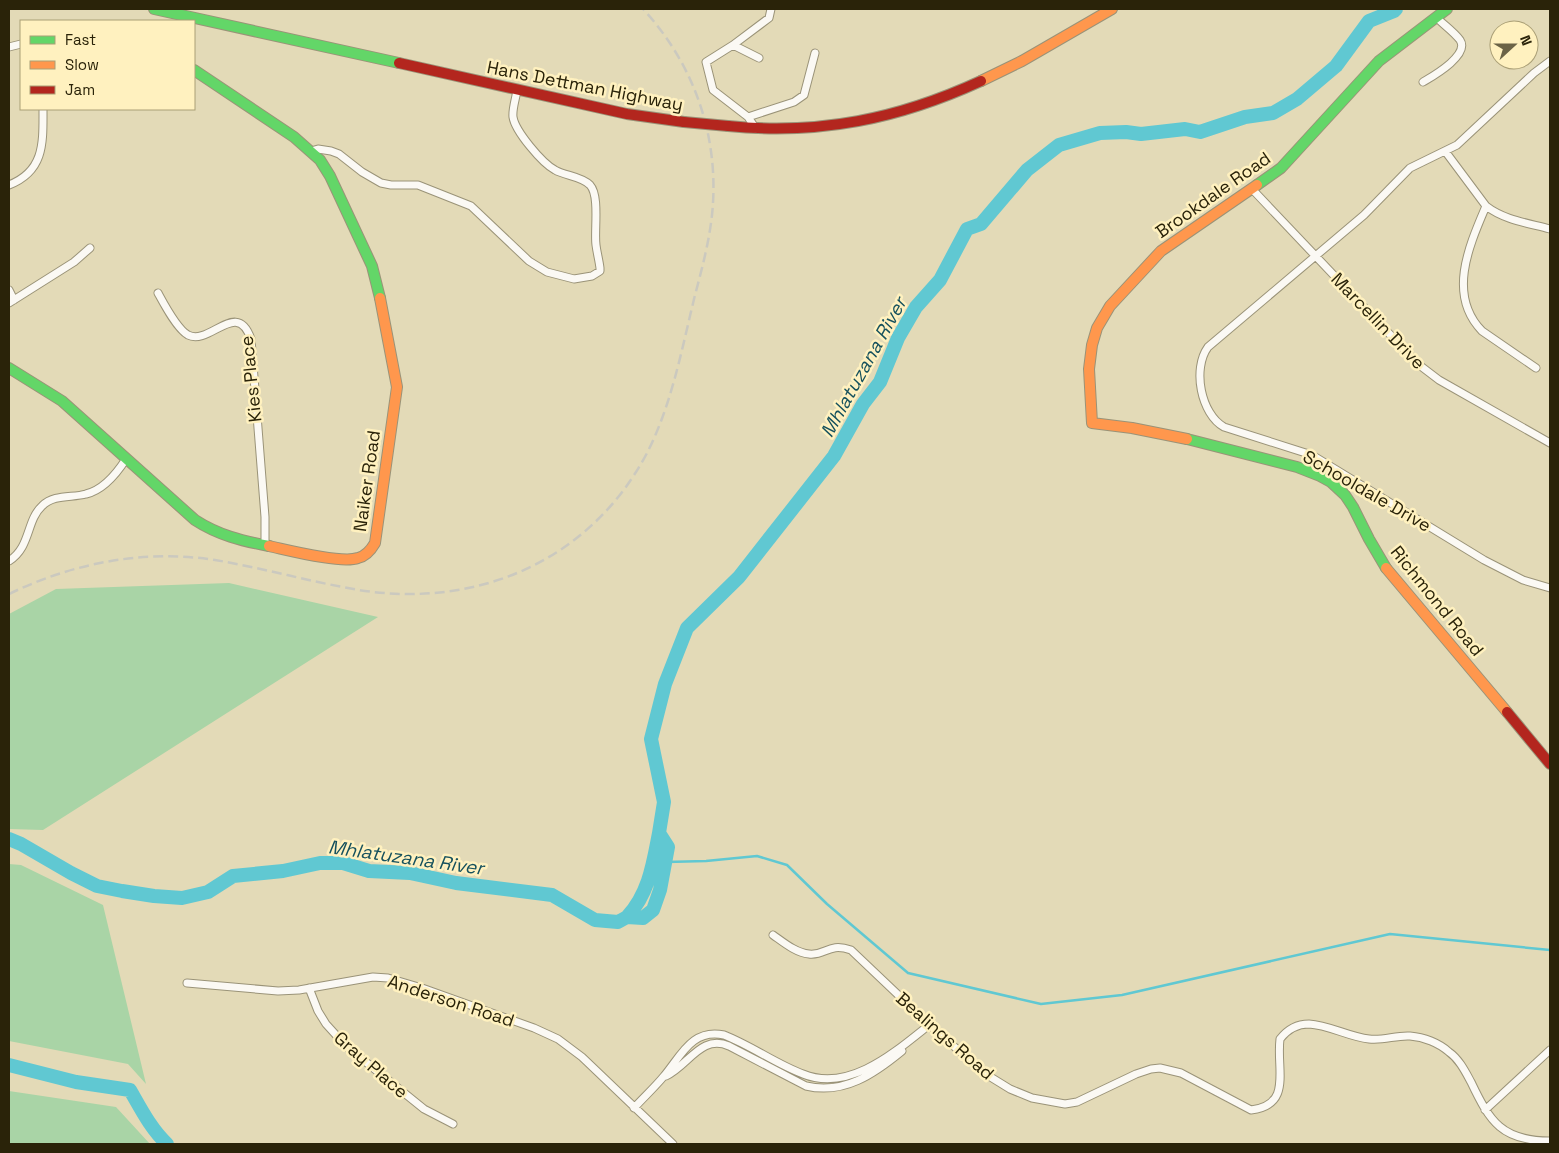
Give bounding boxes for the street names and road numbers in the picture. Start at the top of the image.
street label: Hans Dettman Highway [485,55,685,116]
street label: Brookdale Road [1151,146,1275,243]
street label: Marcellin Drive [1326,267,1430,374]
street label: Kies Place [235,335,266,423]
street label: Naiker Road [348,429,385,533]
street label: Schooldale Drive [1299,445,1435,537]
street label: Richmond Road [1386,541,1489,661]
street label: Anderson Road [385,969,517,1032]
street label: Bealings Road [892,987,999,1085]
street label: Gray Place [329,1026,413,1103]

